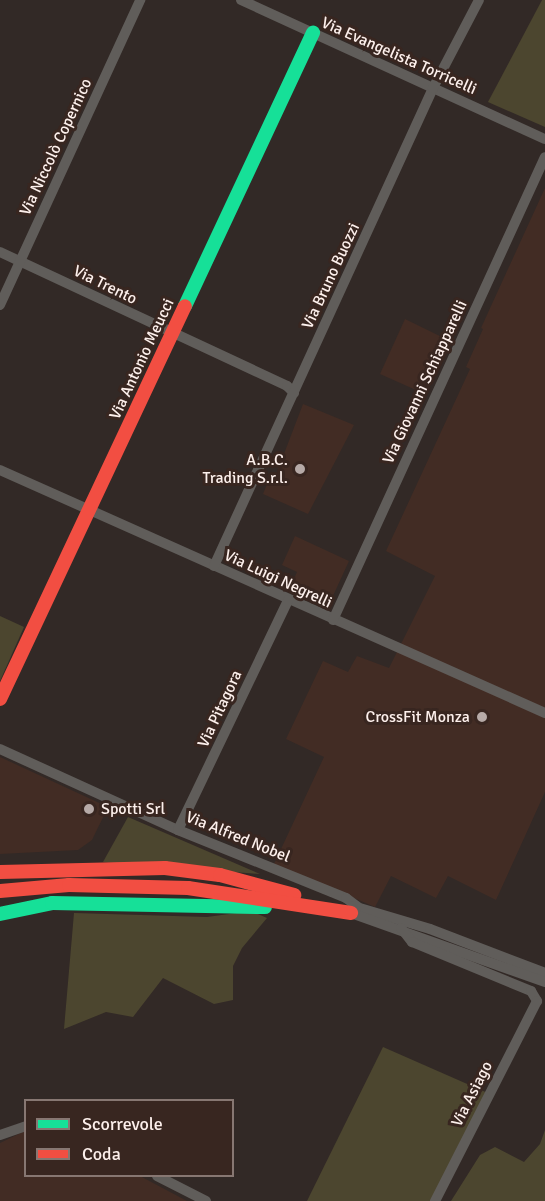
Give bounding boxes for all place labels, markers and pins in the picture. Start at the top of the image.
place label: A.B.C. Trading S.r.l. [203,450,288,488]
marker: A.B.C. Trading S.r.l. [293,462,307,476]
place label: CrossFit Monza [365,707,470,727]
marker: CrossFit Monza [475,710,489,724]
place label: Spotti Srl [101,799,165,819]
marker: Spotti Srl [82,802,96,816]

